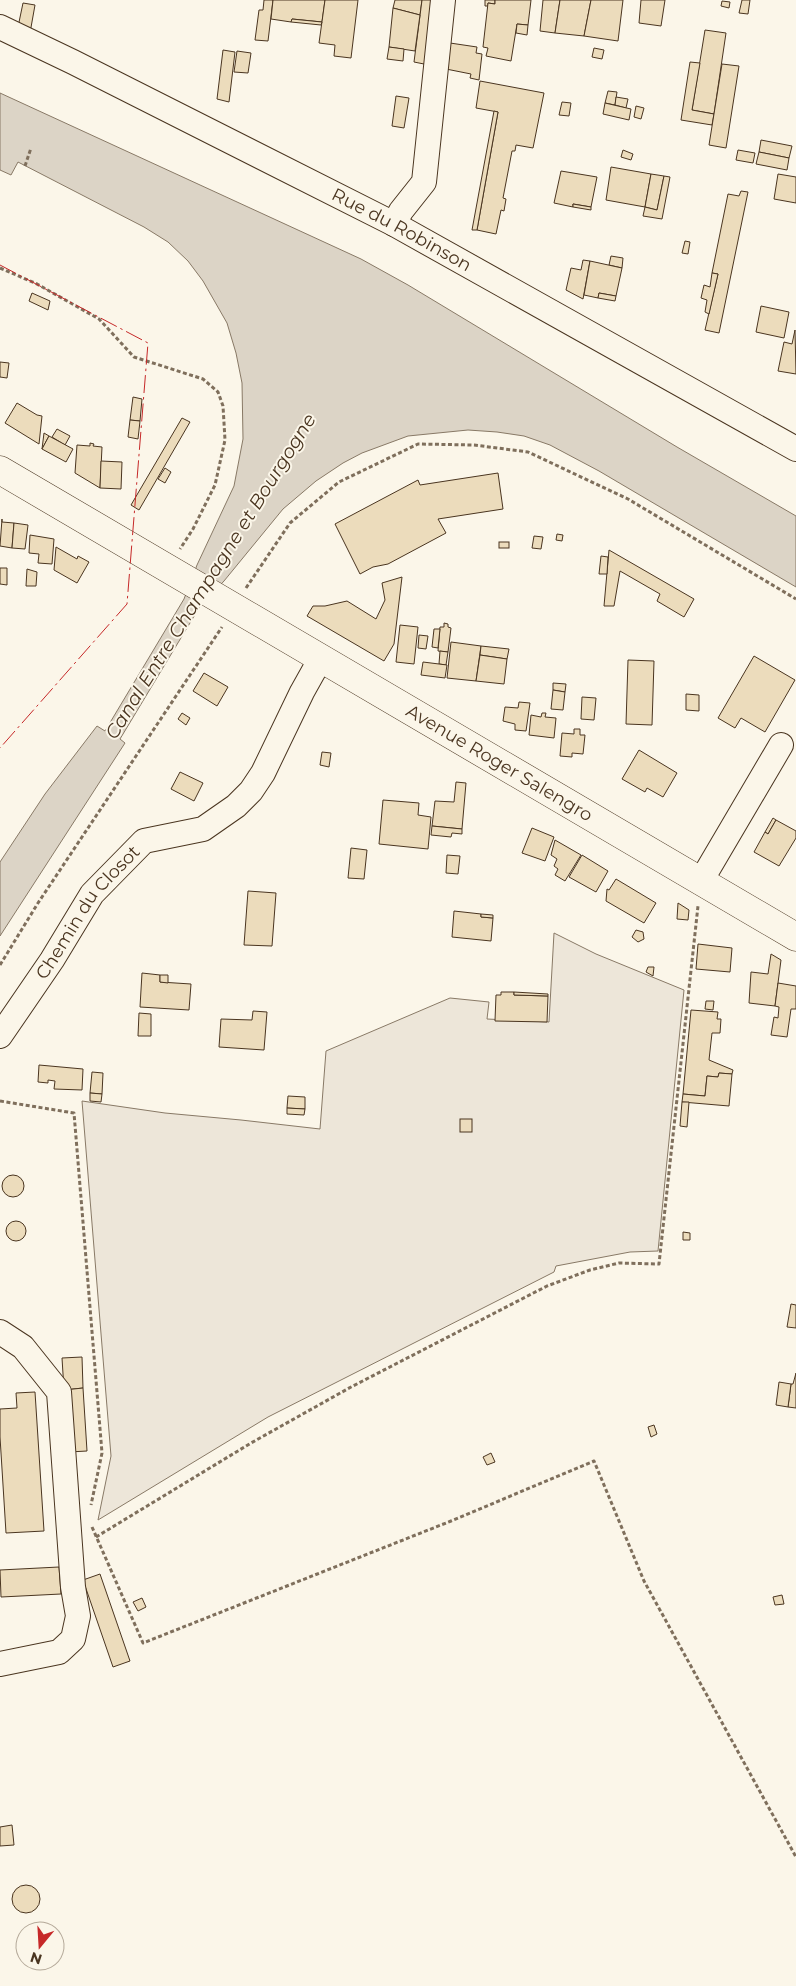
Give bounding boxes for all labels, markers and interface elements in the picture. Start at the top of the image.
street label: Rue du Robinson [328,183,476,276]
water label: Canal Entre Champagne et Bourgogne [100,409,321,743]
street label: Avenue Roger Salengro [402,700,597,826]
street label: Chemin du Closot [31,841,144,984]
north arrow [15,1921,65,1971]
text: N [28,1948,44,1969]

